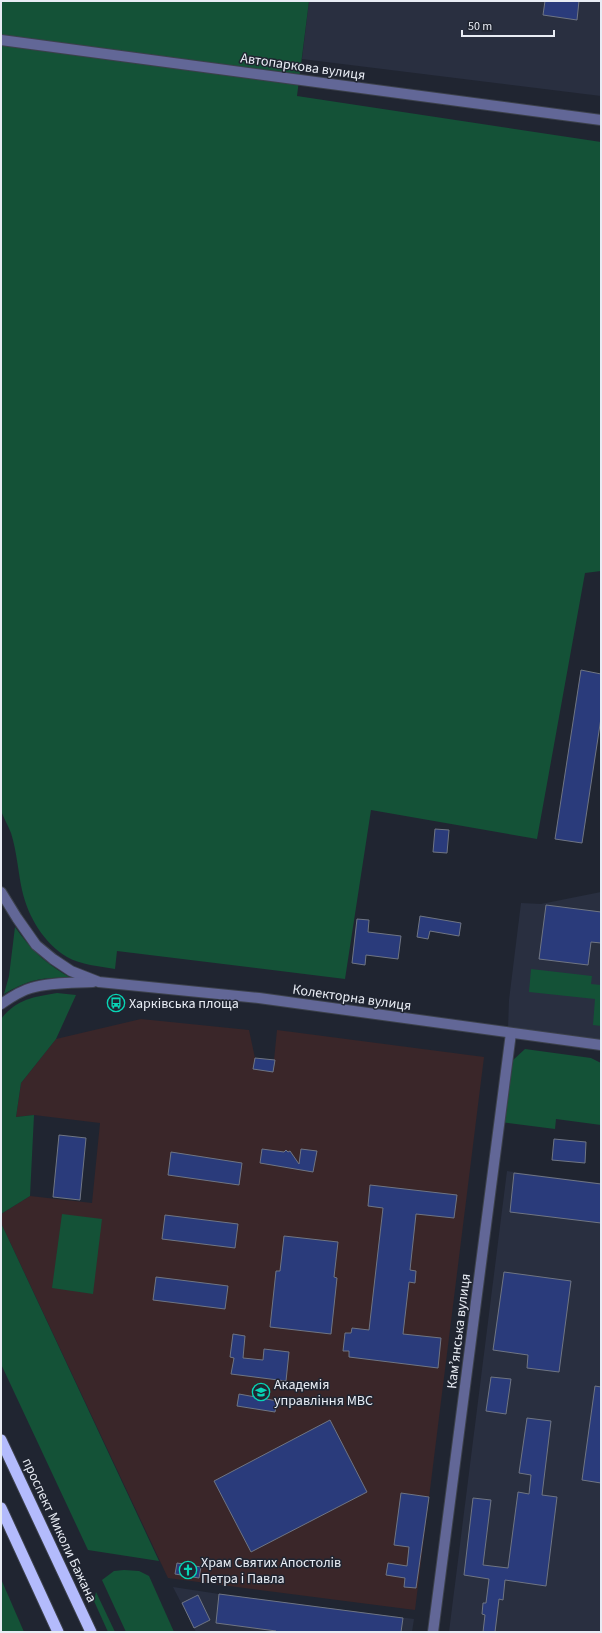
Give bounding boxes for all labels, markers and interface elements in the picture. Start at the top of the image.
scale bar [462,12,554,38]
text: 50 m [468,18,492,35]
street label: Автопаркова вулиця [239,48,367,86]
street label: Колекторна вулиця [291,980,413,1016]
bus stop icon: Харківська площа [106,993,126,1013]
place label: Харківська площа [129,994,239,1014]
street label: Камʼянська вулиця [442,1272,476,1390]
place label: Академія управління МВС [274,1375,373,1411]
school or university icon: Академія управління МВС [251,1382,271,1402]
street label: проспект Миколи Бажана [17,1455,101,1606]
place label: Храм Святих Апостолів Петра і Павла [201,1553,341,1589]
church icon: Храм Святих Апостолів Петра і Павла [178,1560,198,1580]

